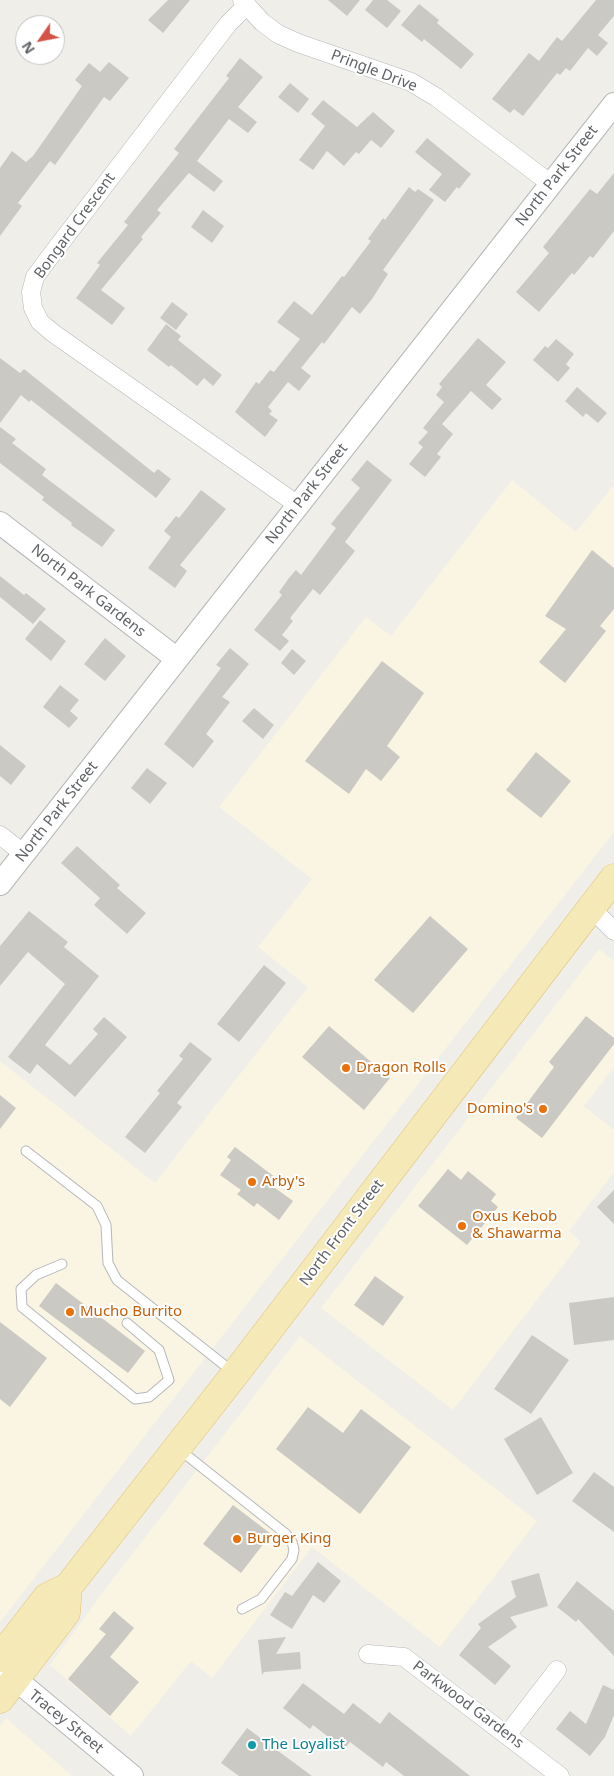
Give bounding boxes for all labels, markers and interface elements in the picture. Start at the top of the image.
north arrow [15,15,65,65]
text: N [17,38,39,58]
street label: Pringle Drive [328,46,420,96]
street label: North Park Street [512,122,602,230]
street label: Bongard Crescent [31,170,119,282]
street label: North Park Street [262,440,352,548]
street label: North Park Gardens [27,541,149,641]
street label: North Park Street [12,758,102,866]
place label: Dragon Rolls [356,1059,446,1077]
marker: Dragon Rolls [340,1062,352,1074]
place label: Domino's [467,1100,533,1118]
marker: Domino's [537,1103,549,1115]
place label: Arby's [262,1173,305,1191]
marker: Arby's [246,1176,258,1188]
street label: North Front Street [296,1176,388,1290]
place label: Oxus Kebob & Shawarma [472,1208,562,1243]
marker: Oxus Kebob & Shawarma [456,1220,468,1232]
place label: Mucho Burrito [80,1303,182,1321]
marker: Mucho Burrito [64,1306,76,1318]
place label: Burger King [247,1530,331,1548]
marker: Burger King [231,1533,243,1545]
street label: Parkwood Gardens [409,1657,527,1753]
street label: Tracey Street [25,1686,107,1758]
place label: The Loyalist [262,1736,345,1754]
marker: The Loyalist [246,1739,258,1751]

